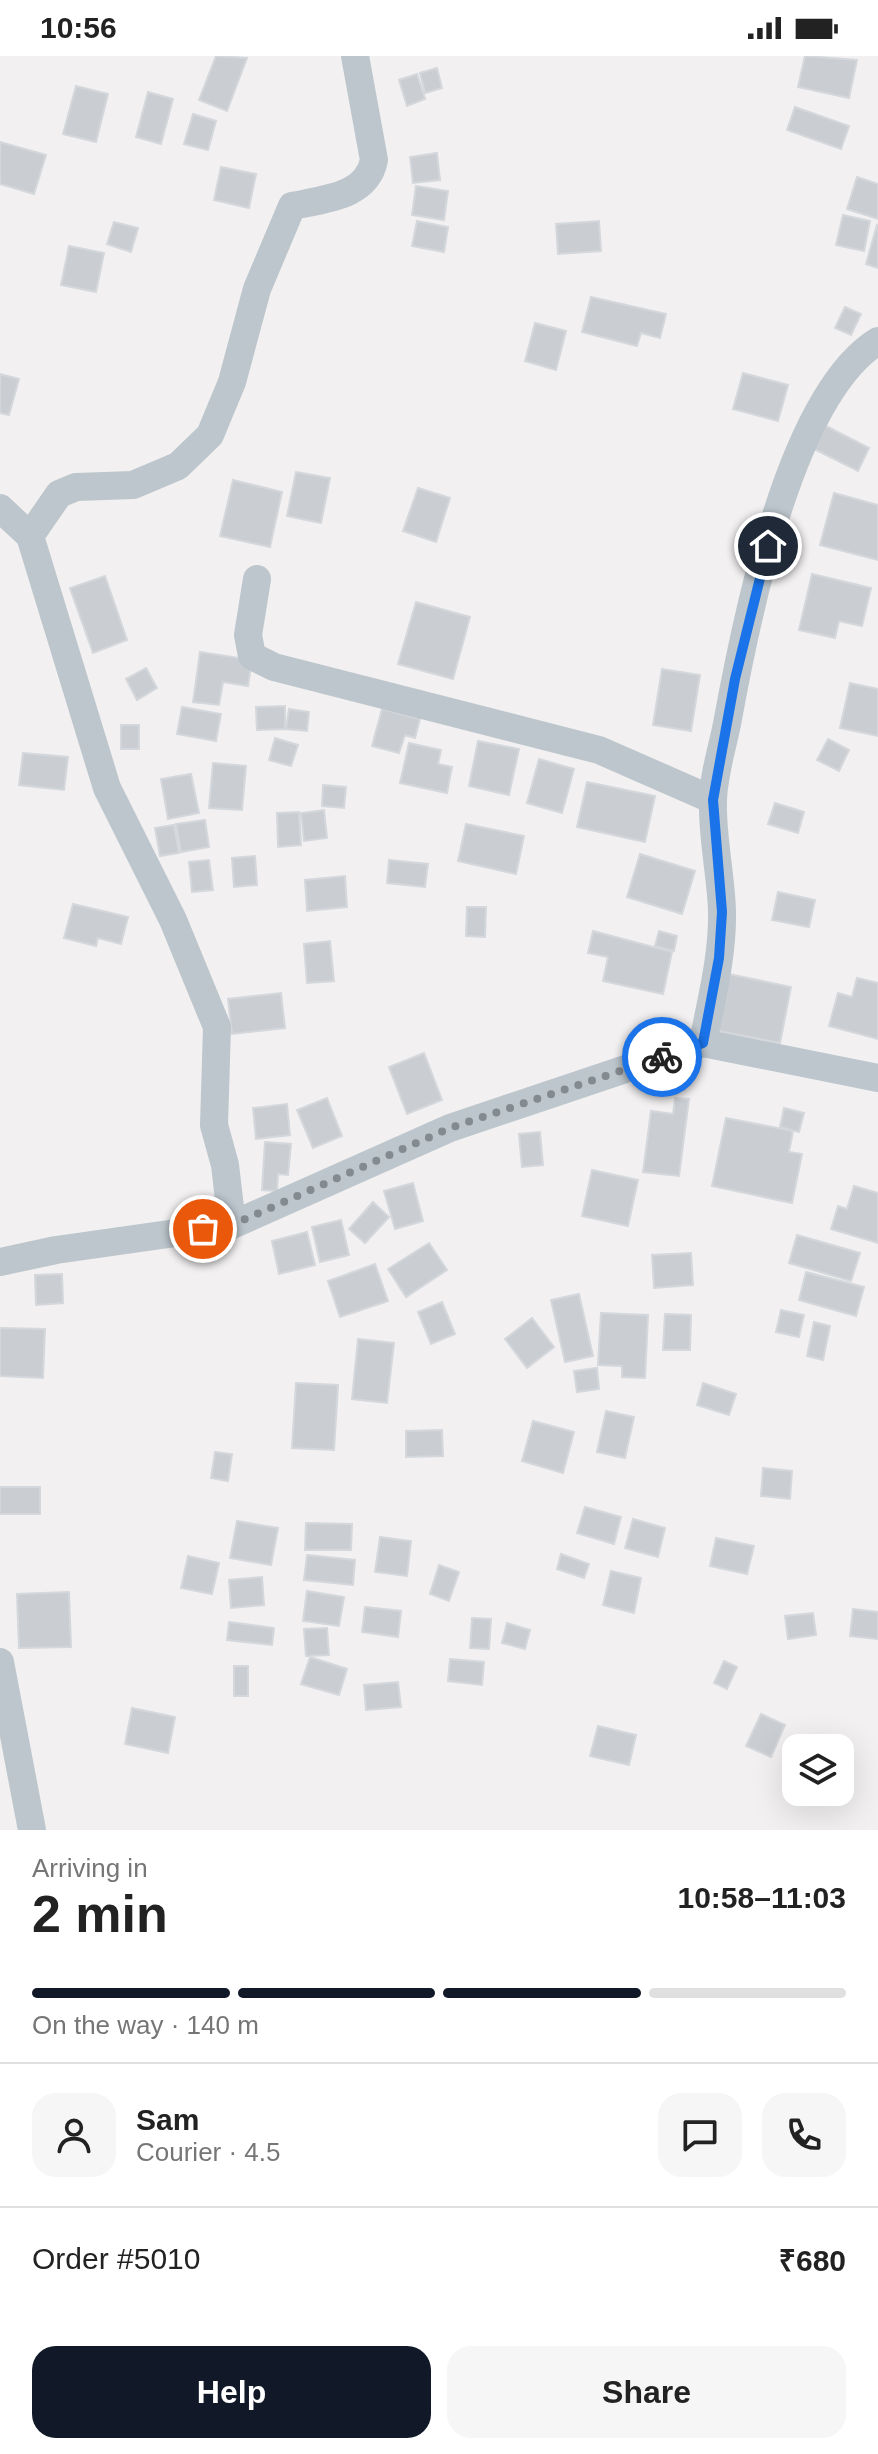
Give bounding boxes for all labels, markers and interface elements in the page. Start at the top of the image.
text: 10:56 [40,11,117,44]
pin [734,512,802,580]
icon: home [746,524,790,568]
courier [622,1017,702,1097]
icon: bike [640,1035,684,1079]
pin [169,1195,237,1263]
icon: bag [181,1207,225,1251]
map controls [782,1734,854,1806]
button: layers [782,1734,854,1806]
text: Arriving in [32,1853,148,1883]
text: 10:58–11:03 [678,1881,846,1914]
text: 2 min [32,1885,168,1943]
text: On the way · 140 m [32,2010,259,2040]
button: person [32,2093,116,2177]
button: chat [658,2093,742,2177]
button: phone [762,2093,846,2177]
text: Sam [136,2103,199,2136]
text: Courier · 4.5 [136,2137,281,2167]
text: Order #5010 [32,2242,200,2275]
text: ₹680 [779,2244,846,2277]
button: Help [32,2346,431,2438]
button: Share [447,2346,846,2438]

